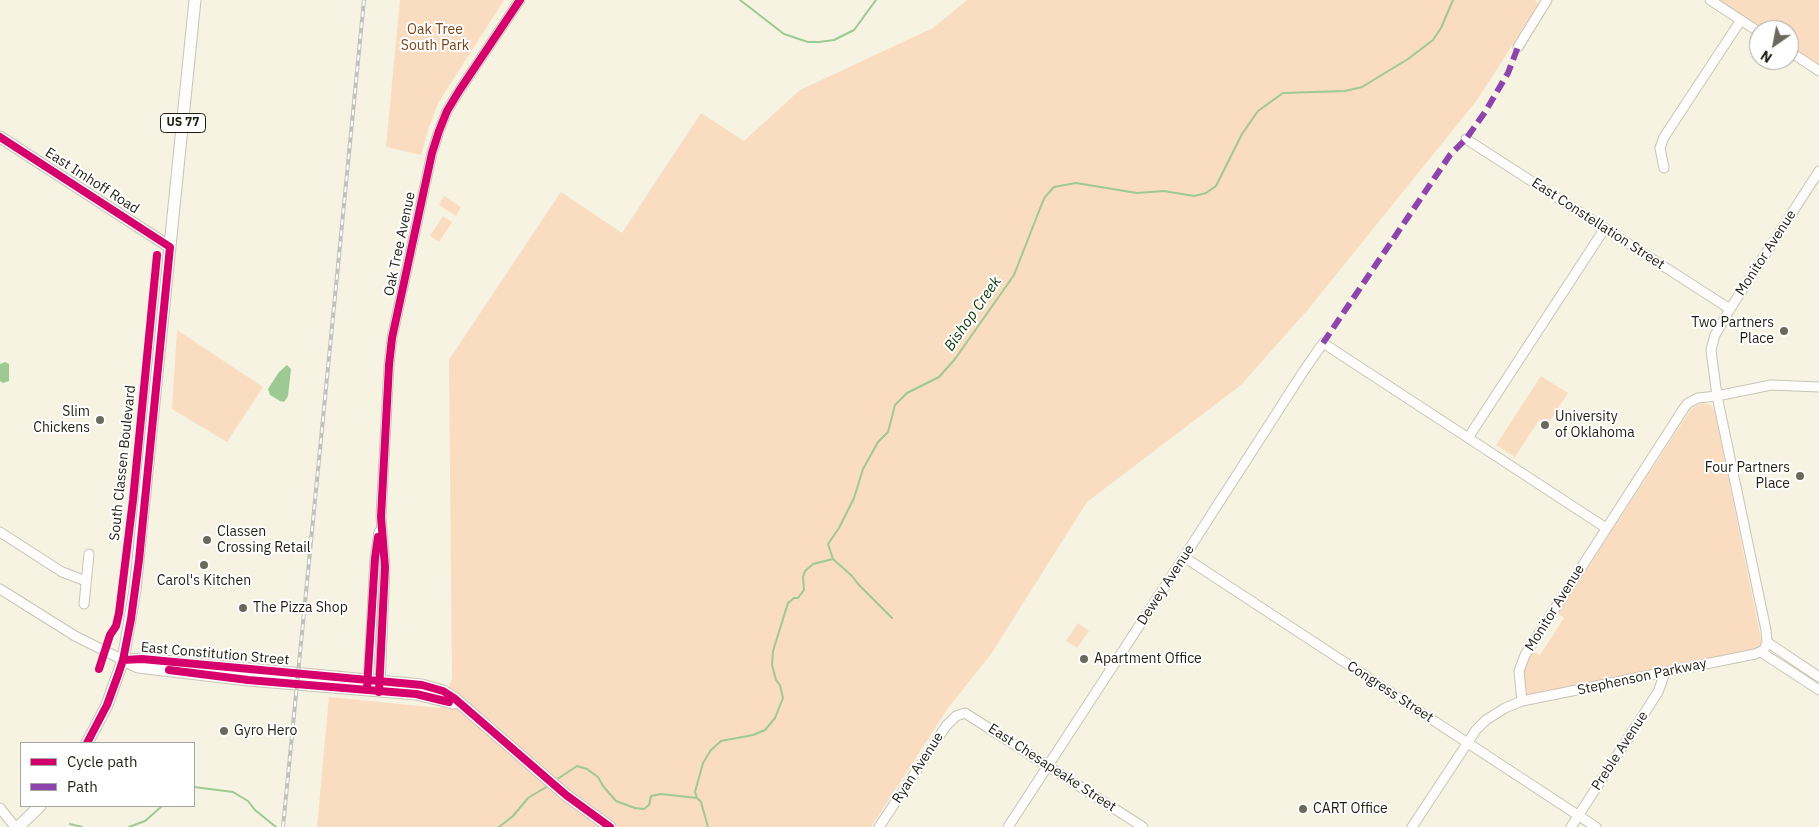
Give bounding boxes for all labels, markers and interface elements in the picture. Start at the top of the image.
north arrow [1749,20,1799,70]
park label: Oak Tree South Park [401,22,469,54]
text: N [1757,46,1776,67]
road number: US 77 [160,114,206,132]
street label: East Imhoff Road [42,144,142,218]
street label: East Constellation Street [1528,175,1668,273]
street label: Oak Tree Avenue [381,190,419,298]
street label: Monitor Avenue [1732,207,1800,299]
water label: Bishop Creek [941,273,1005,355]
place label: Two Partners Place [1691,315,1774,348]
marker: Two Partners Place [1778,325,1790,337]
street label: South Classen Boulevard [106,384,140,542]
place label: Slim Chickens [33,404,90,437]
place label: University of Oklahoma [1555,409,1635,442]
marker: Slim Chickens [94,414,106,426]
marker: University of Oklahoma [1539,419,1551,431]
place label: Four Partners Place [1705,460,1790,492]
marker: Four Partners Place [1794,470,1806,482]
place label: Classen Crossing Retail [217,524,310,556]
marker: Classen Crossing Retail [201,534,213,546]
street label: Dewey Avenue [1134,542,1198,628]
marker: Carol's Kitchen [198,559,210,571]
street label: Monitor Avenue [1522,562,1588,654]
place label: Carol's Kitchen [157,573,251,589]
place label: The Pizza Shop [253,600,348,616]
marker: The Pizza Shop [237,602,249,614]
street label: East Constitution Street [140,639,290,669]
place label: Apartment Office [1094,651,1202,667]
marker: Apartment Office [1078,653,1090,665]
street label: Stephenson Parkway [1576,655,1708,699]
street label: Congress Street [1344,658,1436,726]
street label: Preble Avenue [1588,708,1652,794]
street label: East Chesapeake Street [985,720,1119,816]
place label: Gyro Hero [234,723,297,739]
marker: Gyro Hero [218,725,230,737]
street label: Ryan Avenue [889,729,947,807]
legend [20,742,195,807]
text: Cycle path [67,752,138,771]
text: Path [67,777,98,796]
place label: CART Office [1313,801,1388,817]
marker: CART Office [1297,803,1309,815]

